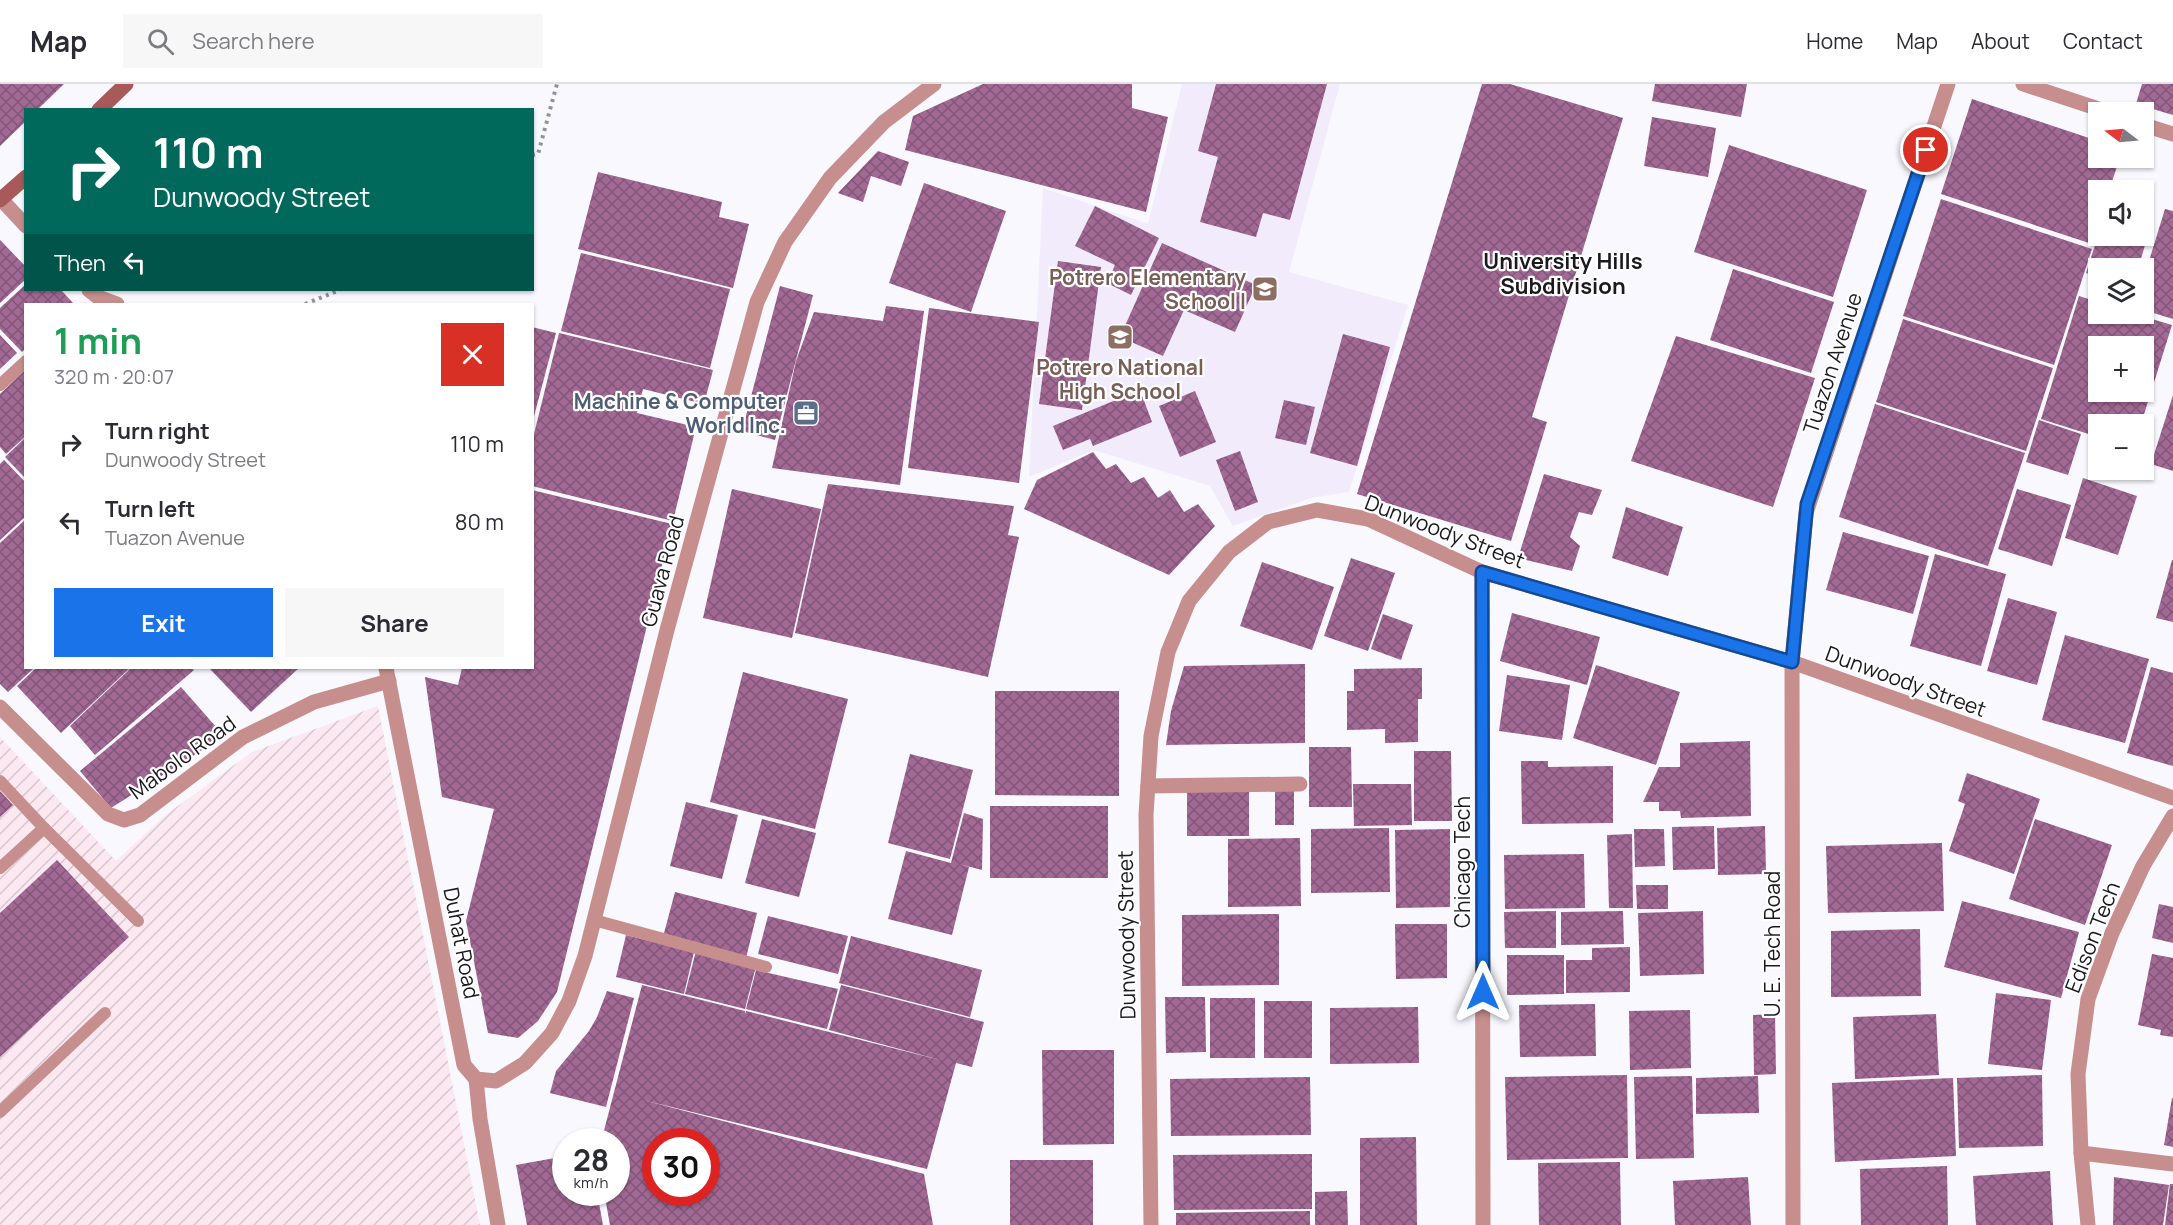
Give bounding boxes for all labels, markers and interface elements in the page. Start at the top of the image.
search box [123,14,543,68]
text: Map [30,22,87,60]
icon: search [144,25,177,58]
text: Search here [192,26,315,56]
text: Home [1806,27,1863,55]
text: Map [1896,27,1938,55]
text: About [1971,27,2030,55]
text: Contact [2063,27,2143,55]
north arrow [2088,102,2154,168]
map controls [2088,102,2154,480]
text: 110 m [153,123,264,181]
pin [1900,124,1951,175]
icon: right [54,132,132,210]
icon: arrive [1909,133,1942,166]
text: Dunwoody Street [153,178,370,215]
button: sound [2088,180,2154,246]
icon: left [118,246,151,279]
district label: University Hills Subdivision [1483,246,1643,301]
text: Then [54,248,106,278]
button: layers [2088,258,2154,324]
place label: Potrero Elementary School I [1049,263,1246,315]
school or university icon: Potrero Elementary School I [1250,274,1280,304]
street label: Tuazon Avenue [1796,289,1868,437]
text: 1 min [54,316,142,365]
school or university icon: Potrero National High School [1105,322,1135,352]
button: close [441,323,504,386]
button: + [2088,336,2154,402]
place label: Potrero National High School [1036,353,1204,405]
text: 320 m · 20:07 [54,363,174,390]
place label: Machine & Computer World Inc. [574,387,786,439]
office icon: Machine & Computer World Inc. [791,398,821,428]
button: − [2088,414,2154,480]
text: Turn right [105,416,210,446]
icon: right [54,428,87,461]
text: 110 m [450,429,504,459]
text: Dunwoody Street [105,446,266,473]
street label: Dunwoody Street [1361,488,1529,574]
text: Turn left [105,494,195,524]
icon: left [54,506,87,539]
text: 80 m [455,507,504,537]
street label: Guava Road [634,512,690,630]
text: Tuazon Avenue [105,524,245,551]
button: Exit [54,588,273,657]
button: Share [285,588,504,657]
street label: Dunwoody Street [1822,639,1990,723]
street label: Mabolo Road [123,709,241,805]
street label: Chicago Tech [1448,796,1476,928]
street label: Dunwoody Street [1111,850,1141,1020]
street label: U. E. Tech Road [1758,871,1786,1017]
street label: Edison Tech [2058,878,2126,996]
street label: Duhat Road [437,885,487,1001]
position arrow [1451,960,1515,1024]
speed limit sign: 30 [642,1128,720,1206]
text: 28 [573,1139,609,1180]
text: km/h [574,1172,608,1193]

